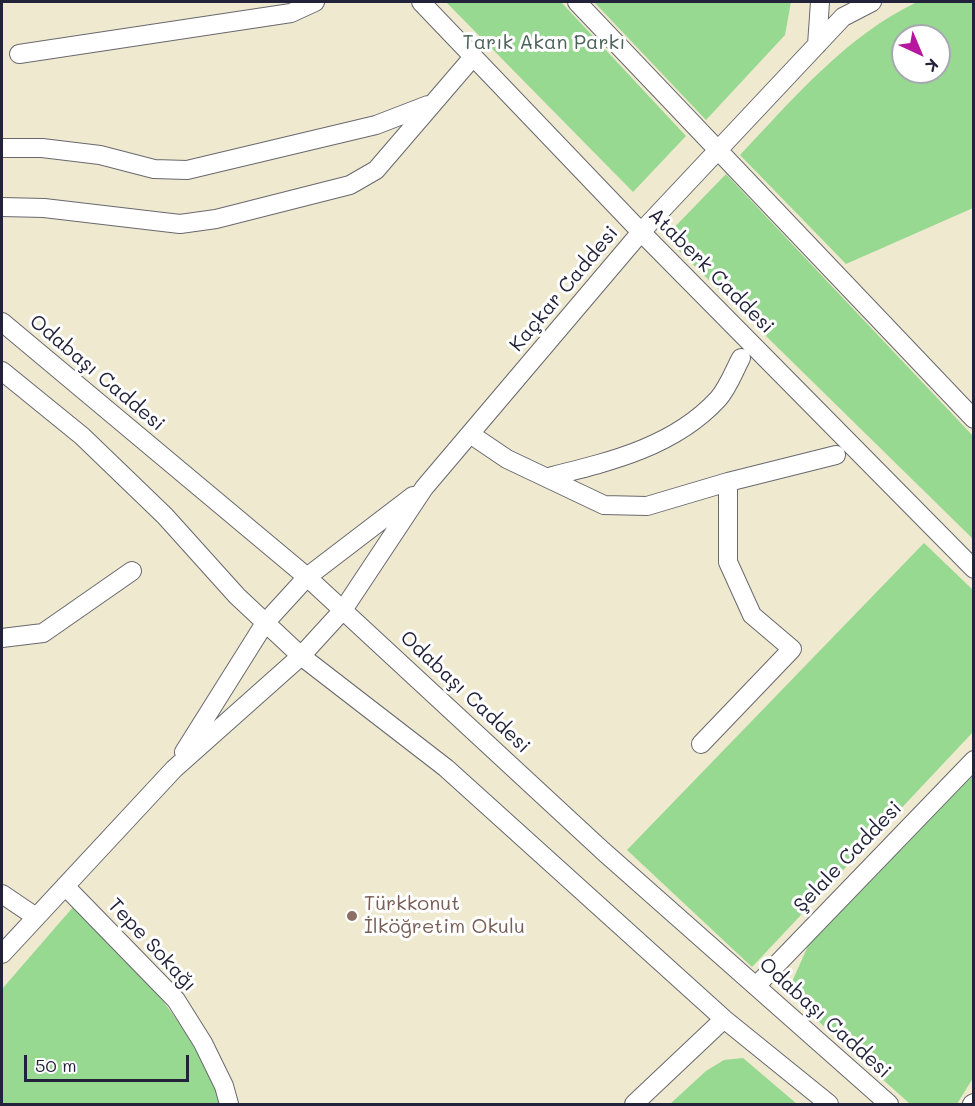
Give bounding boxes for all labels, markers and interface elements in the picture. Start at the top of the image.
north arrow [891,24,951,84]
park label: Tarık Akan Parkı [463,31,625,55]
text: K [921,55,944,77]
street label: Ataberk Caddesi [643,203,779,339]
street label: Kaçkar Caddesi [505,221,623,357]
street label: Odabaşı Caddesi [25,310,169,436]
street label: Odabaşı Caddesi [395,626,535,758]
street label: Şelale Caddesi [789,796,907,918]
place label: Türkkonut İlköğretim Okulu [364,892,525,939]
street label: Tepe Sokağı [103,893,201,997]
marker: Türkkonut İlköğretim Okulu [345,909,359,923]
street label: Odabaşı Caddesi [754,953,896,1083]
scale bar [27,1043,192,1081]
text: 50 m [35,1053,77,1077]

